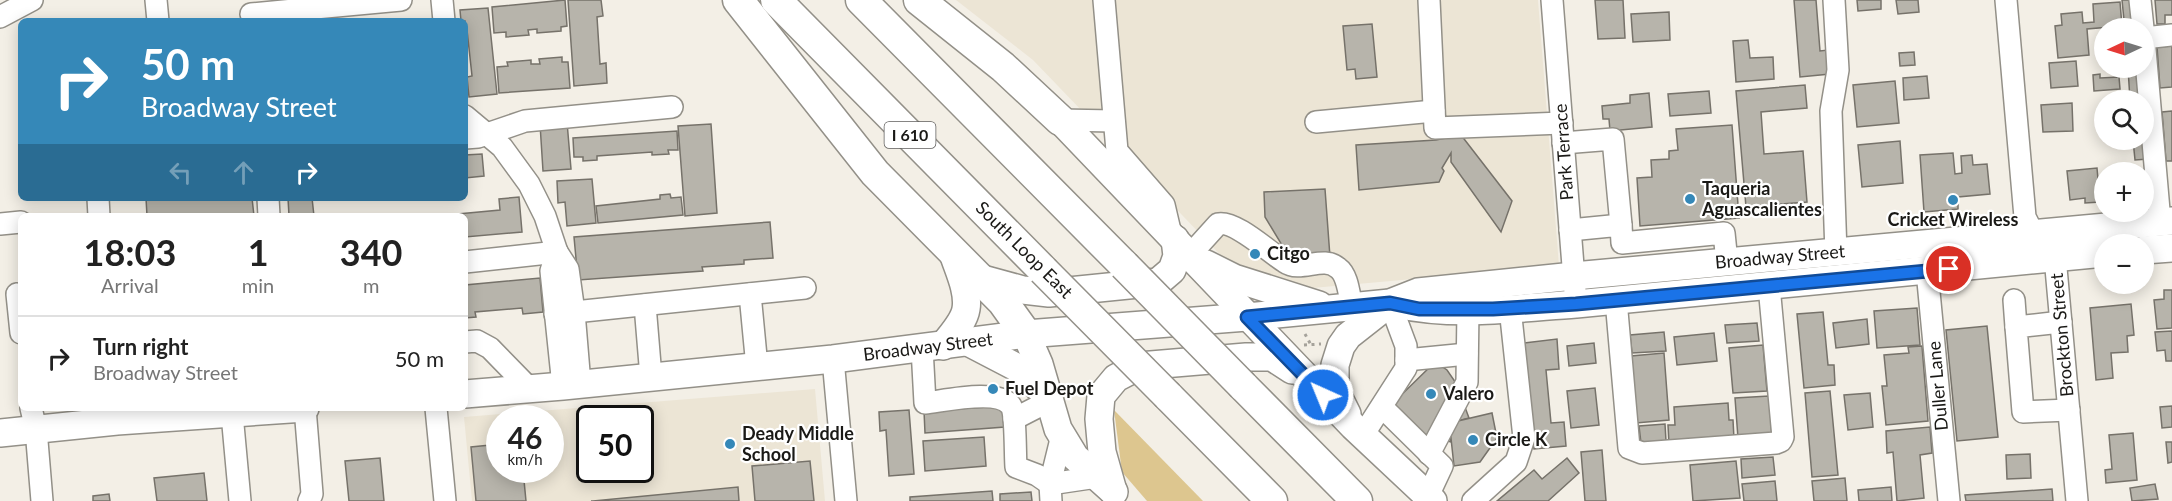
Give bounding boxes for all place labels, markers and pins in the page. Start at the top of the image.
place label: Taqueria Aguascalientes [1701,177,1822,220]
marker: Taqueria Aguascalientes [1683,192,1697,206]
marker: Cricket Wireless [1946,193,1960,207]
place label: Cricket Wireless [1888,208,2019,230]
place label: Citgo [1267,242,1310,264]
pin [1923,243,1974,294]
marker: Citgo [1248,247,1262,261]
place label: Fuel Depot [1005,377,1094,399]
marker: Fuel Depot [986,382,1000,396]
place label: Valero [1442,382,1494,404]
marker: Valero [1424,387,1438,401]
place label: Deady Middle School [742,422,854,465]
place label: Circle K [1485,428,1548,450]
marker: Circle K [1466,433,1480,447]
marker: Deady Middle School [723,437,737,451]

